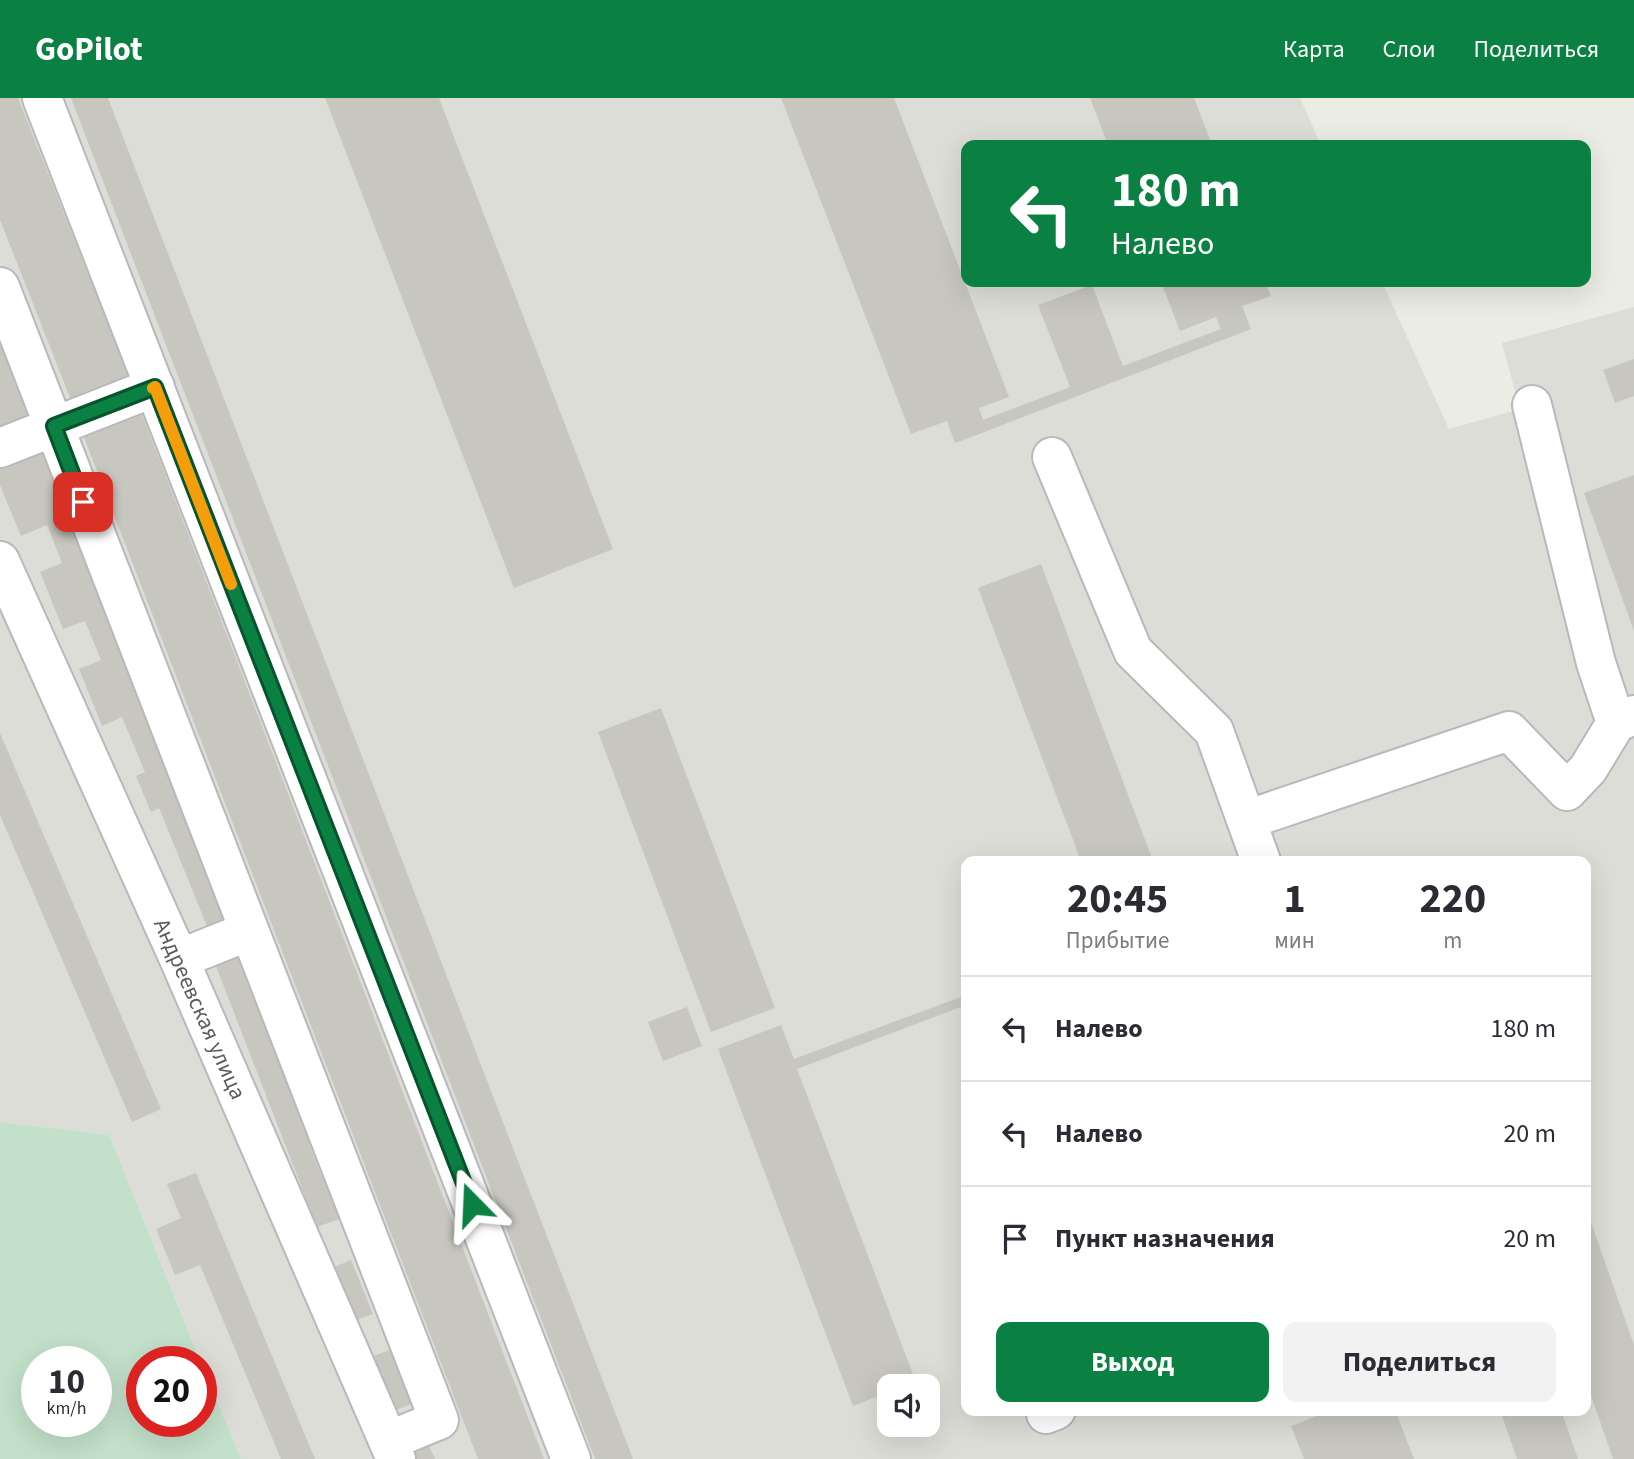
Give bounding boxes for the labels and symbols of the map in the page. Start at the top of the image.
pin [53,472,113,532]
street label: Андреевская улица [145,913,255,1105]
position arrow [435,1167,509,1241]
speed limit sign: 20 [126,1346,217,1437]

